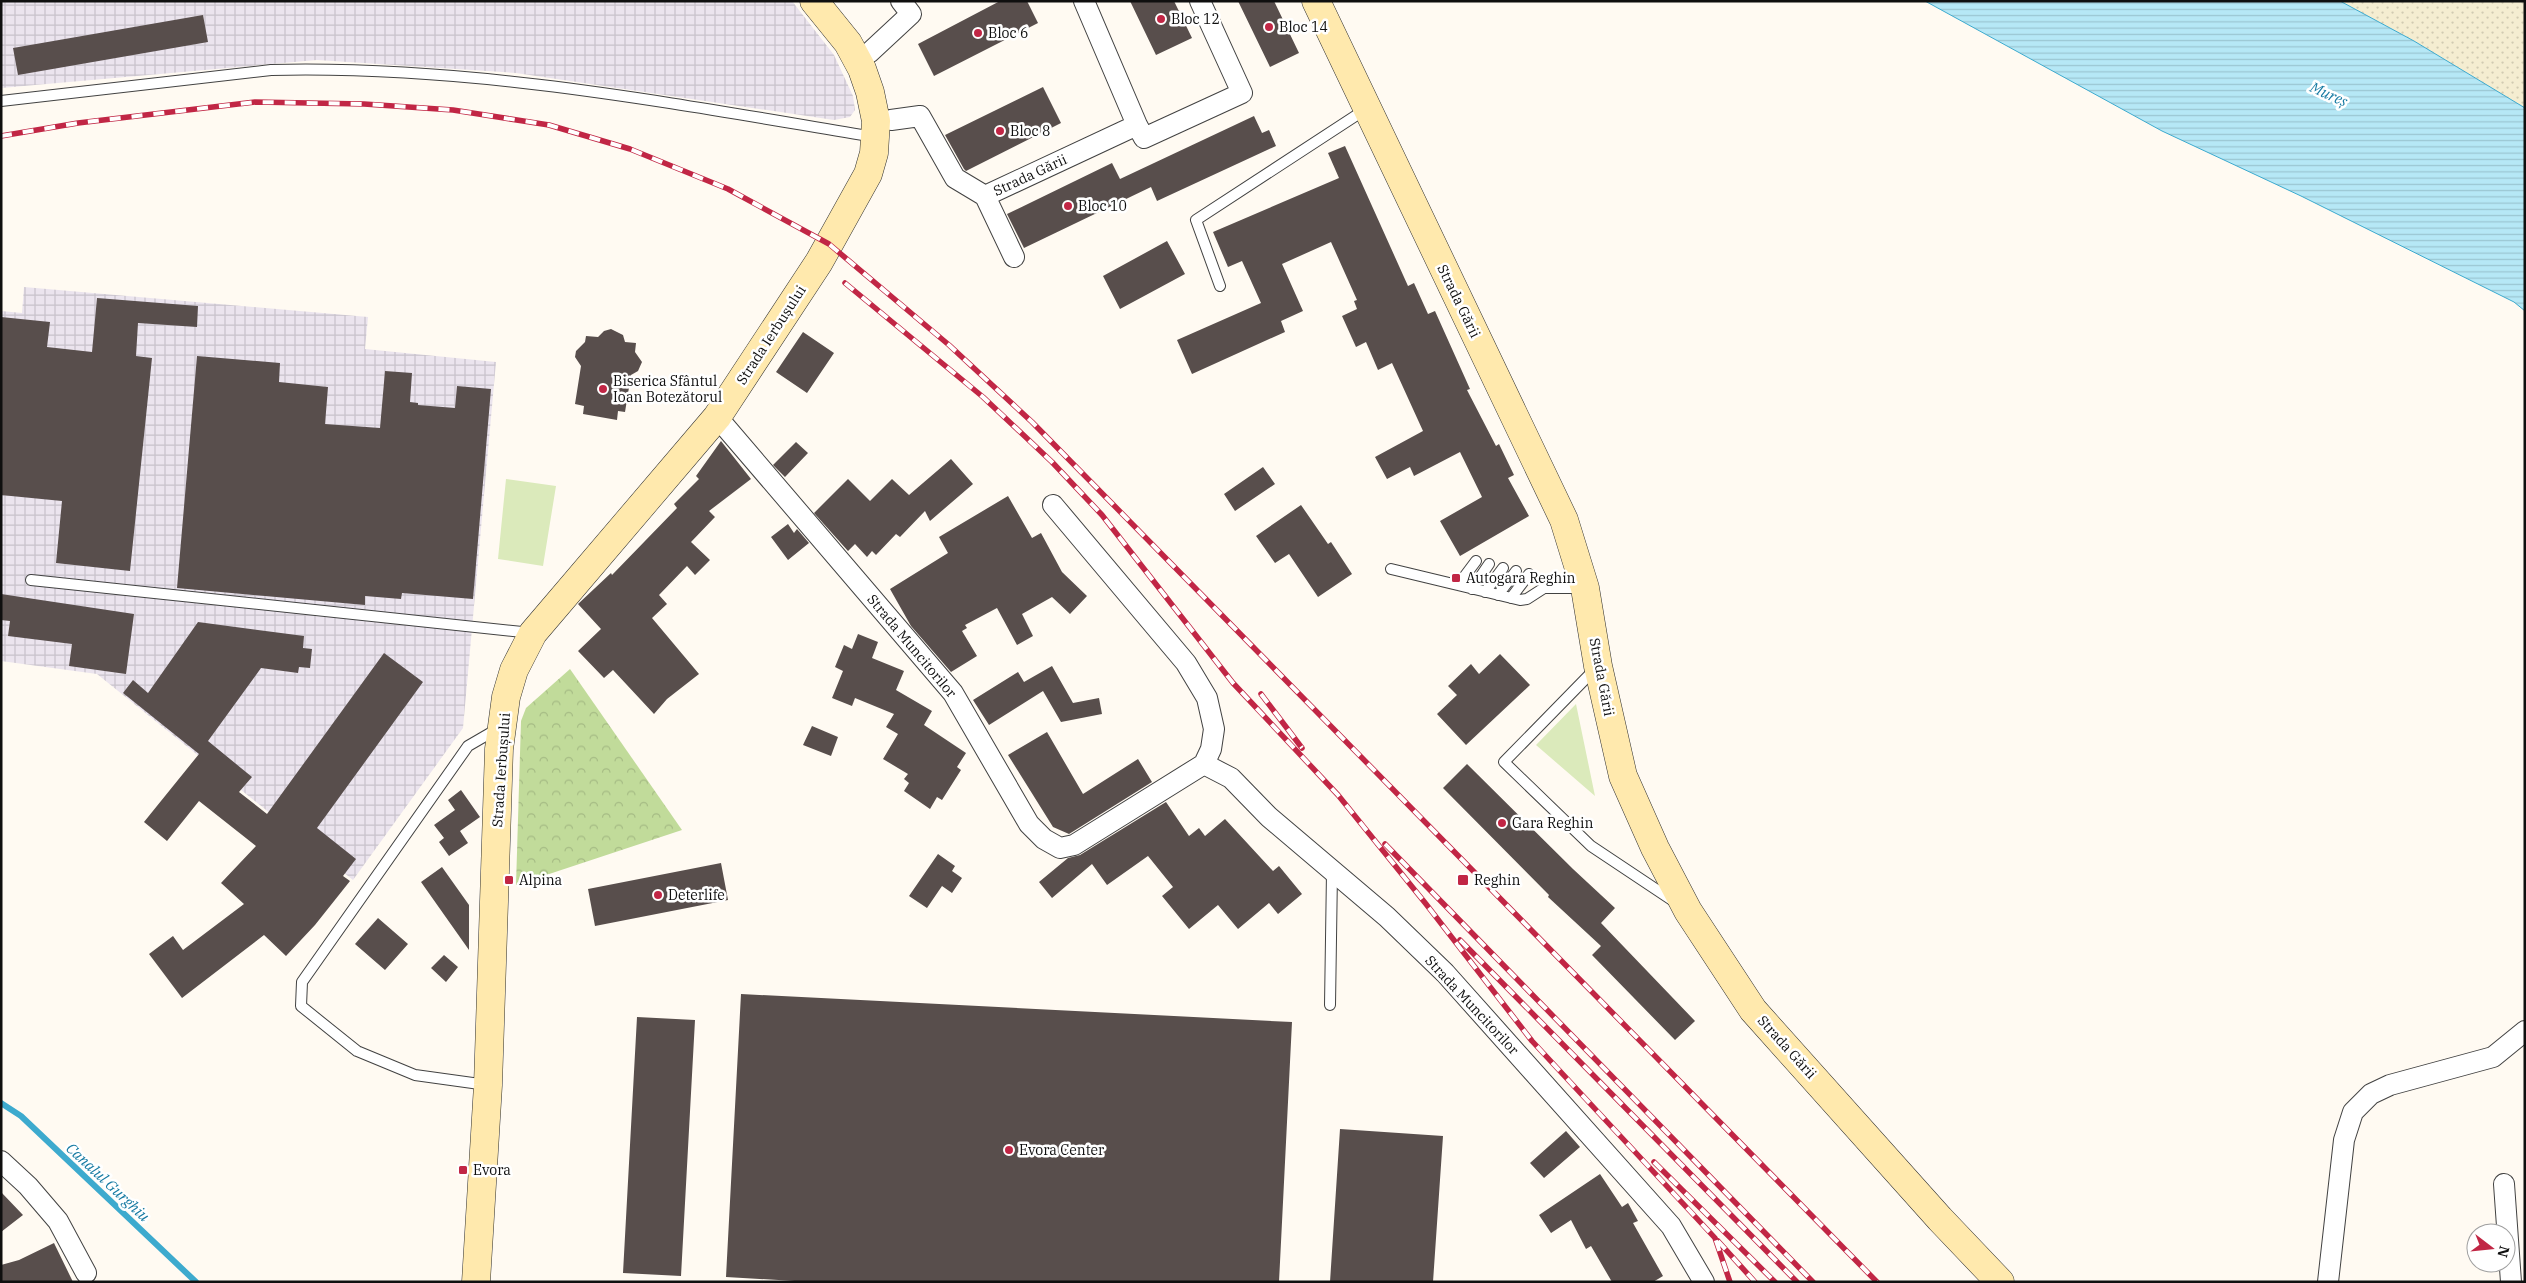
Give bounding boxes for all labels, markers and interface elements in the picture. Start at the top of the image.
place label: Bloc 12 [1171,10,1220,28]
marker: Bloc 12 [1155,13,1167,25]
place label: Bloc 14 [1279,18,1328,36]
marker: Bloc 14 [1263,21,1275,33]
place label: Bloc 6 [988,24,1029,42]
marker: Bloc 6 [972,27,984,39]
water label: Mureș [2306,77,2351,111]
place label: Bloc 8 [1010,122,1051,140]
marker: Bloc 8 [994,125,1006,137]
street label: Strada Gării [990,150,1070,200]
place label: Bloc 10 [1078,197,1127,215]
marker: Bloc 10 [1062,200,1074,212]
street label: Strada Gării [1434,261,1484,341]
street label: Strada Ierbușului [732,282,810,388]
place label: Biserica Sfântul Ioan Botezătorul [613,372,722,406]
marker: Biserica Sfântul Ioan Botezătorul [597,383,609,395]
place label: Autogara Reghin [1466,569,1576,587]
marker: Autogara Reghin [1450,572,1462,584]
street label: Strada Muncitorilor [863,591,961,702]
street label: Strada Gării [1586,636,1618,718]
street label: Strada Ierbușului [488,712,514,828]
place label: Gara Reghin [1512,814,1593,832]
marker: Gara Reghin [1496,817,1508,829]
place label: Alpina [519,871,563,889]
place label: Reghin [1474,871,1520,889]
marker: Reghin [1456,873,1470,887]
marker: Alpina [503,874,515,886]
place label: Deterlife [668,886,725,904]
marker: Deterlife [652,889,664,901]
street label: Strada Muncitorilor [1421,951,1523,1059]
street label: Strada Gării [1754,1012,1820,1082]
water label: Canalul Gurghiu [62,1139,154,1226]
place label: Evora Center [1019,1141,1105,1159]
marker: Evora Center [1003,1144,1015,1156]
place label: Evora [473,1161,511,1179]
marker: Evora [457,1164,469,1176]
north arrow [2466,1223,2516,1273]
text: N [2493,1244,2514,1259]

